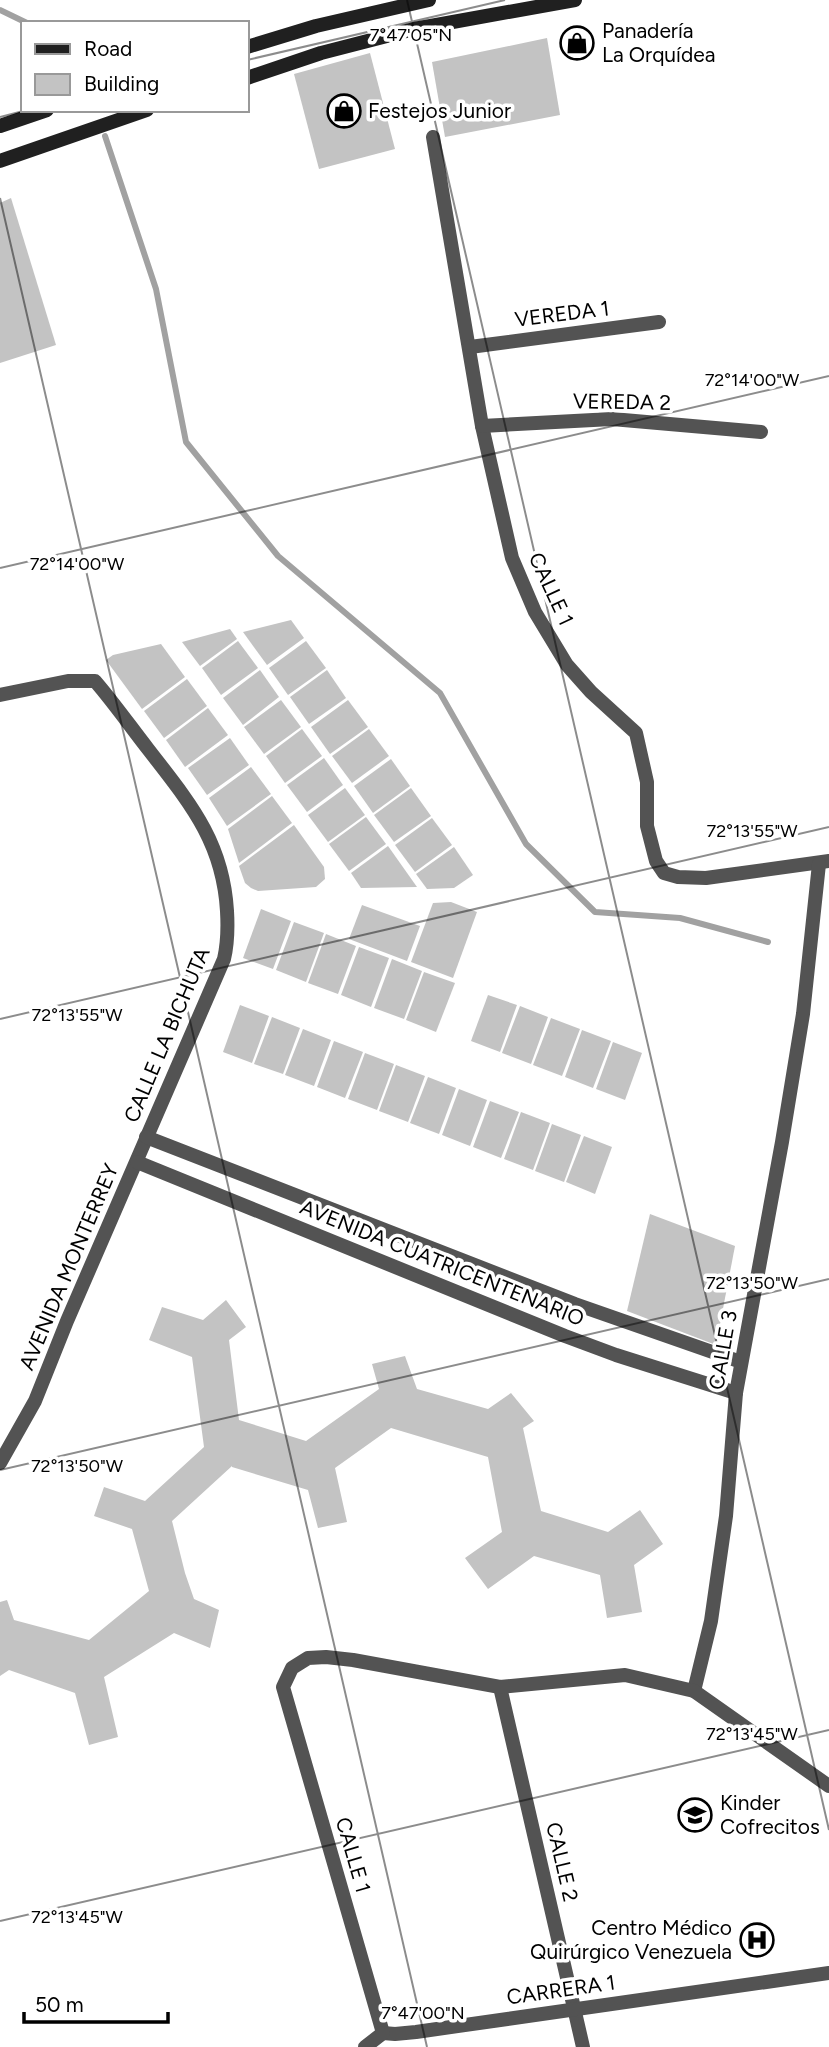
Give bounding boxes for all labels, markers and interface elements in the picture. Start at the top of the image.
place label: Panadería La Orquídea [602,18,715,67]
legend [21,21,248,112]
text: 7°47'05"N [370,24,452,46]
shop icon: Panadería La Orquídea [558,24,596,62]
text: Road [84,36,132,61]
text: Building [84,71,159,96]
shop icon: Festejos Junior [325,92,363,130]
place label: Festejos Junior [368,98,511,123]
street label: VEREDA 1 [513,295,611,332]
text: 72°14'00"W [705,369,800,391]
street label: VEREDA 2 [573,388,671,415]
street label: CALLE 1 [524,548,579,629]
text: 72°14'00"W [30,553,125,575]
text: 72°13'55"W [707,820,798,842]
street label: CALLE LA BICHUTA [118,944,215,1126]
text: 72°13'55"W [32,1004,123,1026]
street label: AVENIDA MONTERREY [14,1160,124,1374]
street label: AVENIDA CUATRICENTENARIO [297,1194,588,1331]
text: 72°13'50"W [706,1272,799,1294]
street label: CALLE 3 [703,1308,742,1392]
text: 72°13'50"W [31,1455,124,1477]
text: 72°13'45"W [706,1723,799,1745]
place label: Kinder Cofrecitos [720,1790,820,1839]
school or university icon: Kinder Cofrecitos [676,1796,714,1834]
street label: CALLE 1 [331,1814,376,1896]
street label: CALLE 2 [541,1820,584,1904]
text: 72°13'45"W [31,1906,124,1928]
place label: Centro Médico Quirúrgico Venezuela [530,1915,732,1964]
hospital icon: Centro Médico Quirúrgico Venezuela [738,1921,776,1959]
street label: CARRERA 1 [505,1970,617,2009]
scale bar [24,1980,168,2024]
text: 50 m [35,1992,84,2017]
text: 7°47'00"N [381,2002,465,2024]

